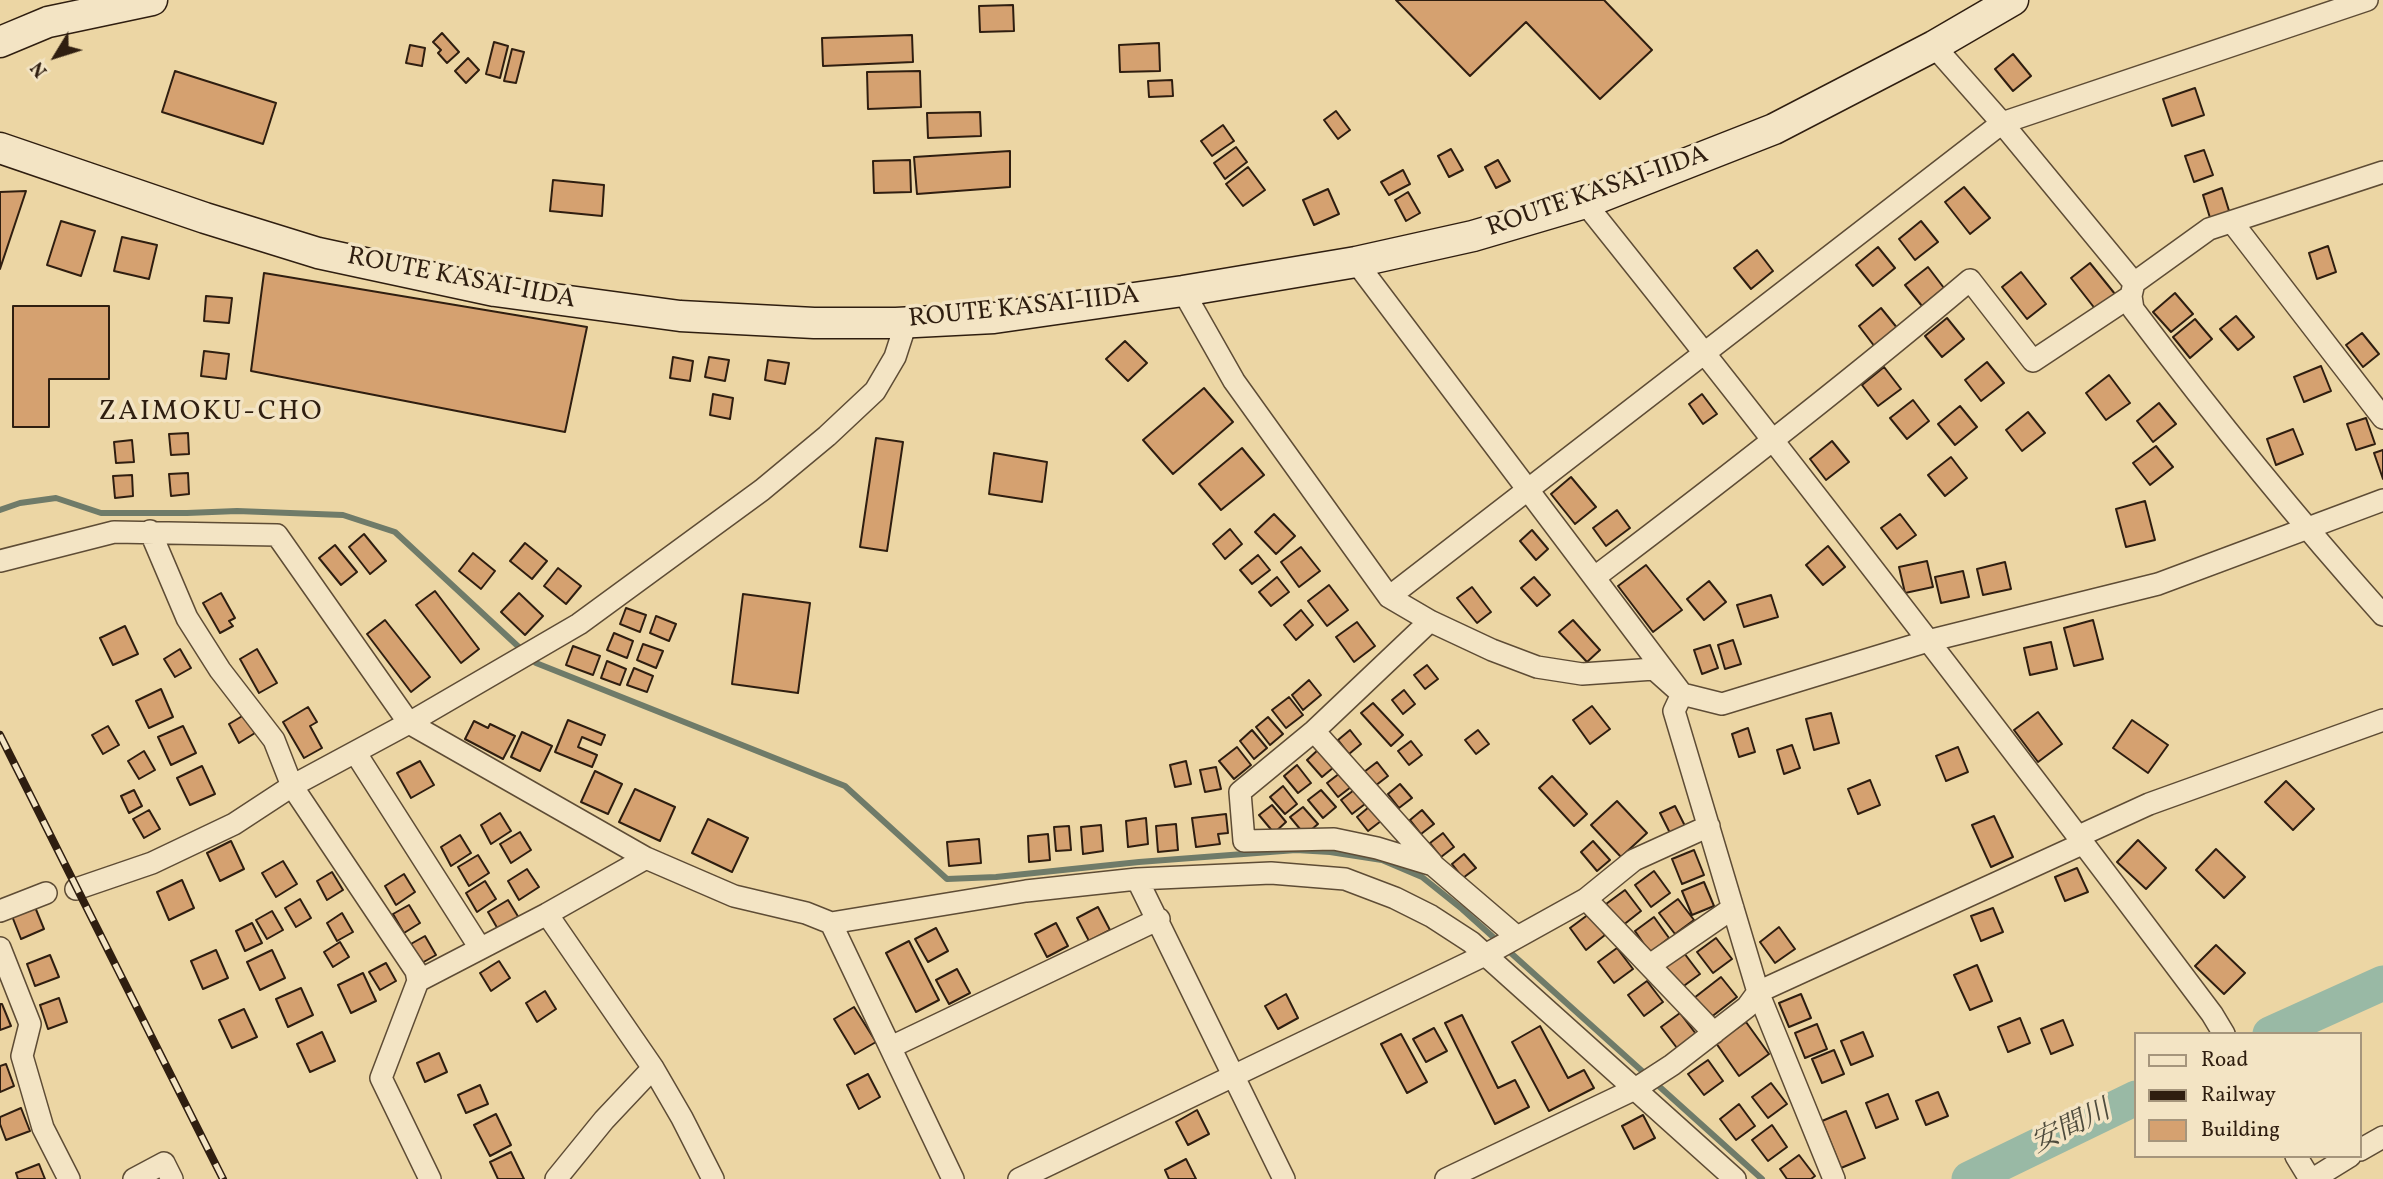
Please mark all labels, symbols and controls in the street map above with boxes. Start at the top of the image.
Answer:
north arrow [21,21,91,91]
text: N [25,55,54,82]
street label: ROUTE KASAI-IIDA [1483,140,1713,246]
street label: ROUTE KASAI-IIDA [344,243,578,317]
street label: ROUTE KASAI-IIDA [907,281,1141,337]
district label: ZAIMOKU-CHO [100,397,322,431]
legend [2134,1032,2362,1158]
text: Road [2201,1046,2248,1075]
text: Railway [2201,1081,2276,1110]
water label: 安間川 [2027,1095,2117,1163]
text: Building [2201,1116,2280,1145]

